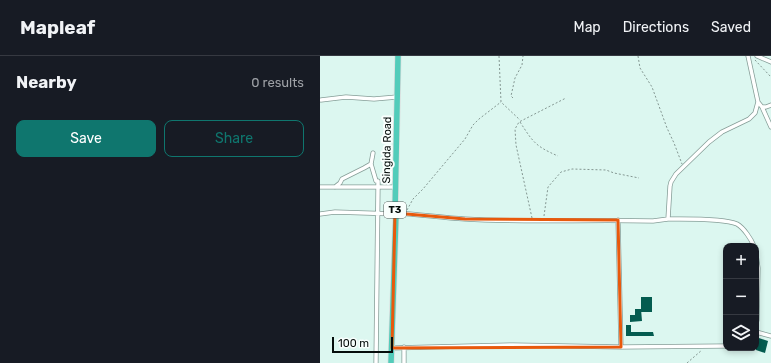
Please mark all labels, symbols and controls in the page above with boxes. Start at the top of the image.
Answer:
text: Mapleaf [20,16,95,39]
text: Map [574,19,601,36]
text: Directions [623,19,689,36]
text: Saved [711,19,751,36]
text: Nearby [16,72,77,92]
text: 0 results [251,75,304,90]
street label: Singida Road [380,117,394,183]
button: Save [16,120,156,157]
button: Share [164,120,304,157]
road number: T3 [384,202,406,218]
map controls [723,243,759,351]
button: + [723,243,759,279]
button: − [723,279,759,315]
button: layers [723,315,759,351]
scale bar [332,335,393,354]
text: 100 m [338,337,369,350]

